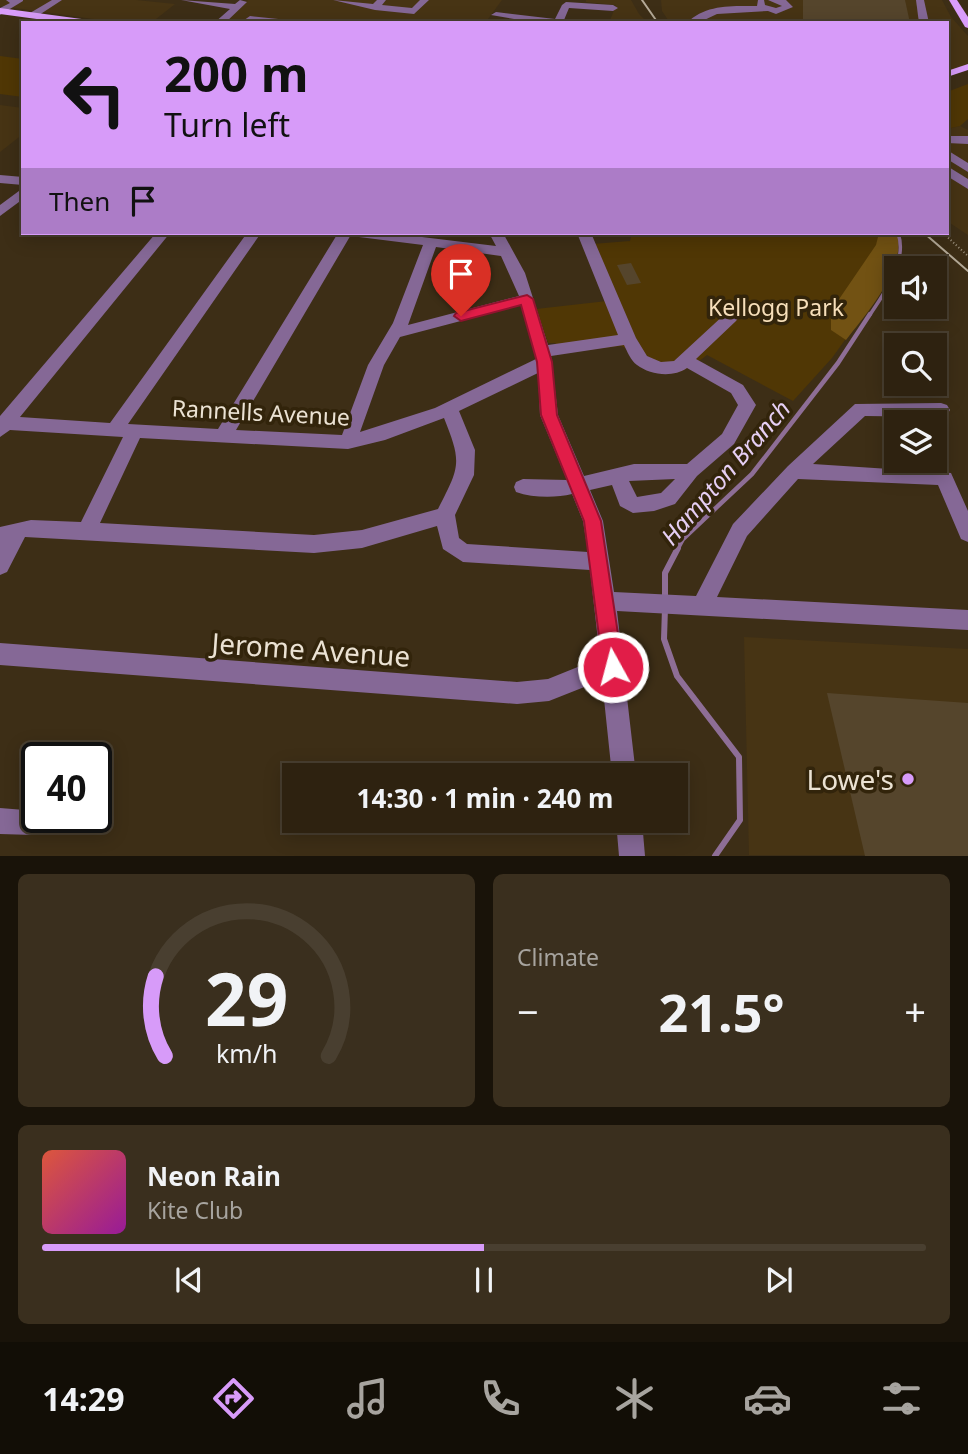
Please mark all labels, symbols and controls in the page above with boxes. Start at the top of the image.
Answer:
text: 200 m [164,40,309,106]
icon: left [49,49,140,140]
text: Turn left [164,103,290,146]
icon: arrive [124,182,162,220]
text: Then [49,183,110,219]
pin [431,244,491,316]
icon: arrive [442,255,480,293]
map controls [884,256,947,473]
button: sound [884,256,947,319]
park label: Kellogg Park [708,291,845,323]
button: search [884,333,947,396]
street label: Rannells Avenue [171,391,351,433]
water label: Hampton Branch [653,392,797,552]
button: layers [884,410,947,473]
street label: Jerome Avenue [207,623,412,675]
position arrow [576,630,650,704]
speed limit sign: 40 [21,742,112,833]
place label: Lowe's [807,760,894,798]
marker: Lowe's [900,771,916,787]
text: 14:30 · 1 min · 240 m [357,780,613,816]
text: Climate [517,941,599,973]
text: 29 [205,949,288,1048]
text: 21.5° [659,976,784,1047]
text: − [517,985,539,1037]
text: + [904,985,926,1037]
text: km/h [216,1036,277,1070]
text: Neon Rain [147,1158,281,1194]
text: Kite Club [147,1194,243,1226]
icon: previous [170,1261,208,1299]
icon: pause [465,1261,503,1299]
icon: next [760,1261,798,1299]
icon: directions [209,1374,258,1423]
icon: music [343,1374,392,1423]
icon: phone [476,1374,525,1423]
icon: climate [610,1374,659,1423]
icon: car [743,1374,792,1423]
icon: filters [877,1374,926,1423]
text: 14:29 [42,1377,124,1420]

